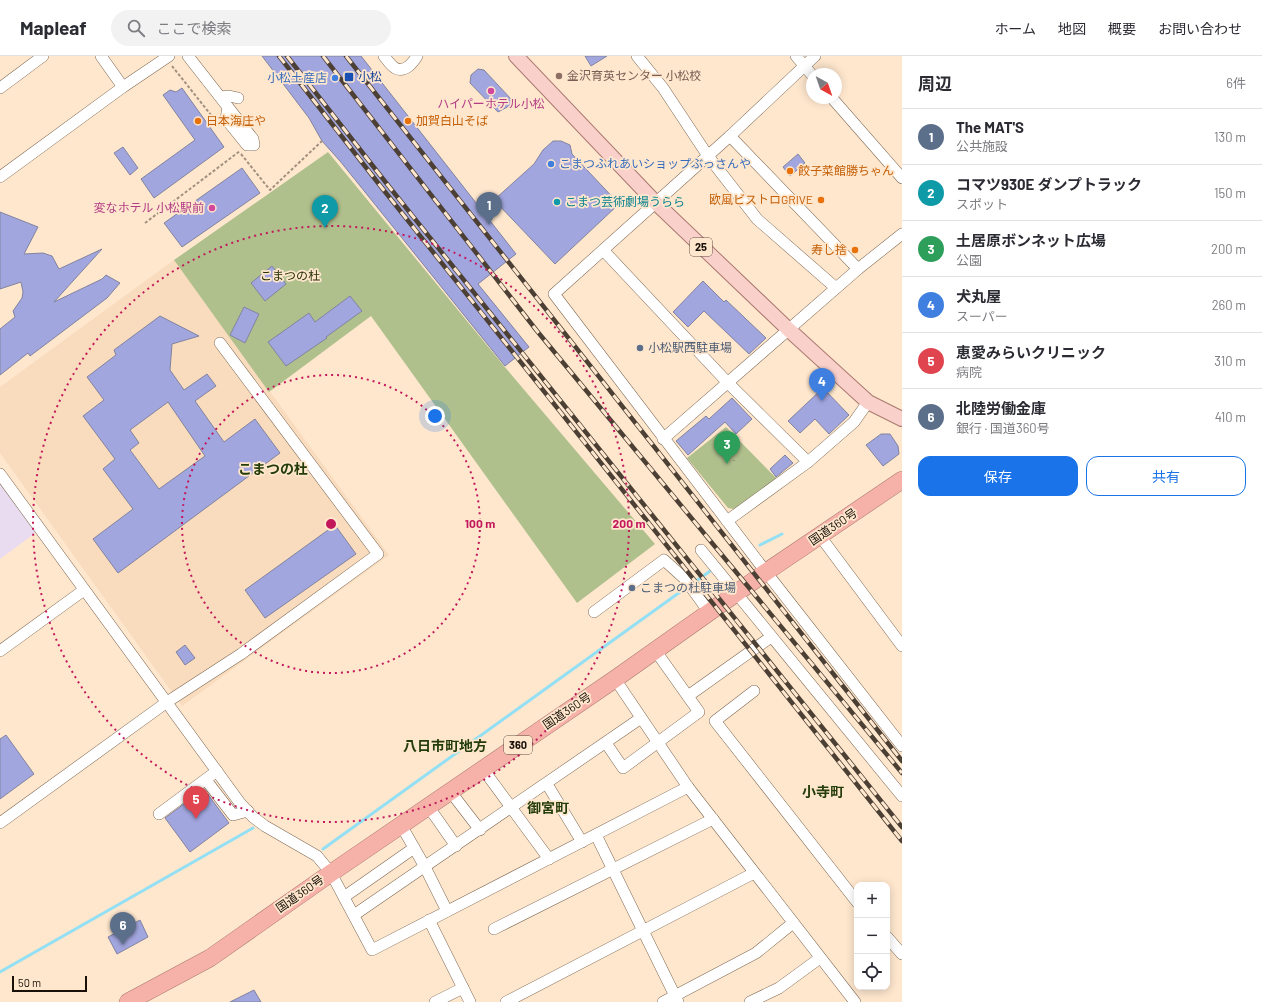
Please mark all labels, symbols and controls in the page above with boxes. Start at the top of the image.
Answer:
search box [111,10,391,46]
text: Mapleaf [20,16,87,39]
icon: search [125,17,147,39]
text: ここで検索 [157,19,232,37]
text: ホーム [994,20,1036,37]
text: 地図 [1058,20,1086,37]
text: 概要 [1108,20,1136,37]
text: お問い合わせ [1158,20,1242,37]
place label: 金沢育英センター 小松校 [567,68,701,82]
north arrow [806,68,842,104]
place label: 小松 [358,69,382,83]
place label: 小松土産店 [267,70,327,84]
marker: 小松 [343,71,355,83]
marker: 金沢育英センター 小松校 [554,71,564,81]
marker: 小松土産店 [330,73,340,83]
text: 周辺 [918,73,952,93]
text: 6件 [1226,75,1246,91]
marker: ハイパーホテル小松 [486,86,496,96]
place label: ハイパーホテル小松 [437,96,545,110]
place label: 日本海庄や [206,113,266,127]
place label: 加賀白山そば [416,113,488,127]
marker: 日本海庄や [193,116,203,126]
marker: 加賀白山そば [403,116,413,126]
text: The MAT'S [956,118,1024,136]
text: 1 [929,129,933,145]
text: 130 m [1214,129,1246,145]
text: 公共施設 [956,138,1008,154]
place label: こまつふれあいショップぶっさんや [559,156,751,170]
marker: こまつふれあいショップぶっさんや [546,159,556,169]
place label: 餃子菜館勝ちゃん [798,163,894,177]
marker: 餃子菜館勝ちゃん [785,166,795,176]
text: コマツ930E ダンプトラック [956,175,1142,193]
text: 2 [927,185,935,201]
text: 150 m [1214,185,1246,201]
pin: 1 [476,192,502,225]
place label: 欧風ビストロGRIVE [709,192,813,206]
place label: こまつ芸術劇場うらら [565,194,685,208]
pin: 2 [312,195,338,228]
marker: 欧風ビストロGRIVE [816,195,826,205]
text: スポット [956,196,1008,212]
marker: こまつ芸術劇場うらら [552,197,562,207]
place label: 変なホテル 小松駅前 [94,200,204,214]
marker: 変なホテル 小松駅前 [207,203,217,213]
text: 土居原ボンネット広場 [956,231,1106,249]
road number: 25 [690,238,712,256]
text: 3 [927,241,935,257]
text: 200 m [1211,241,1246,257]
place label: 寿し捨 [811,242,847,256]
marker: 寿し捨 [850,245,860,255]
text: 公園 [956,252,982,268]
park label: こまつの杜 [260,268,320,282]
text: 犬丸屋 [956,287,1001,305]
text: 4 [927,297,935,313]
text: 260 m [1212,297,1246,313]
text: スーパー [956,308,1008,324]
place label: 小松駅西駐車場 [648,340,732,354]
marker: 小松駅西駐車場 [635,343,645,353]
text: 恵愛みらいクリニック [956,343,1106,361]
text: 5 [927,353,935,369]
text: 310 m [1214,353,1246,369]
text: 病院 [956,364,982,380]
pin: 4 [809,368,835,401]
text: 北陸労働金庫 [956,399,1046,417]
your location [425,406,445,426]
text: 6 [928,409,934,425]
text: 410 m [1215,409,1246,425]
text: 銀行 · 国道360号 [956,420,1050,436]
pin: 3 [714,431,740,464]
button: 保存 [918,456,1078,496]
button: 共有 [1086,456,1246,496]
district label: こまつの杜 [238,460,308,477]
street label: 国道360号 [806,505,859,547]
text: 100 m [465,516,495,530]
text: 200 m [613,516,645,530]
centre of rings [324,517,338,531]
place label: こまつの杜駐車場 [640,580,736,594]
marker: こまつの杜駐車場 [627,583,637,593]
street label: 国道360号 [540,689,593,731]
road number: 360 [504,736,532,754]
district label: 八日市町地方 [403,737,487,754]
district label: 小寺町 [802,783,844,800]
pin: 5 [183,786,209,819]
district label: 御宮町 [527,799,569,816]
street label: 国道360号 [273,872,326,915]
map controls [854,882,890,990]
button: + [854,882,890,918]
pin: 6 [110,912,136,945]
button: − [854,918,890,954]
button: locate [854,954,890,990]
scale bar [12,974,87,993]
text: 50 m [18,976,41,989]

